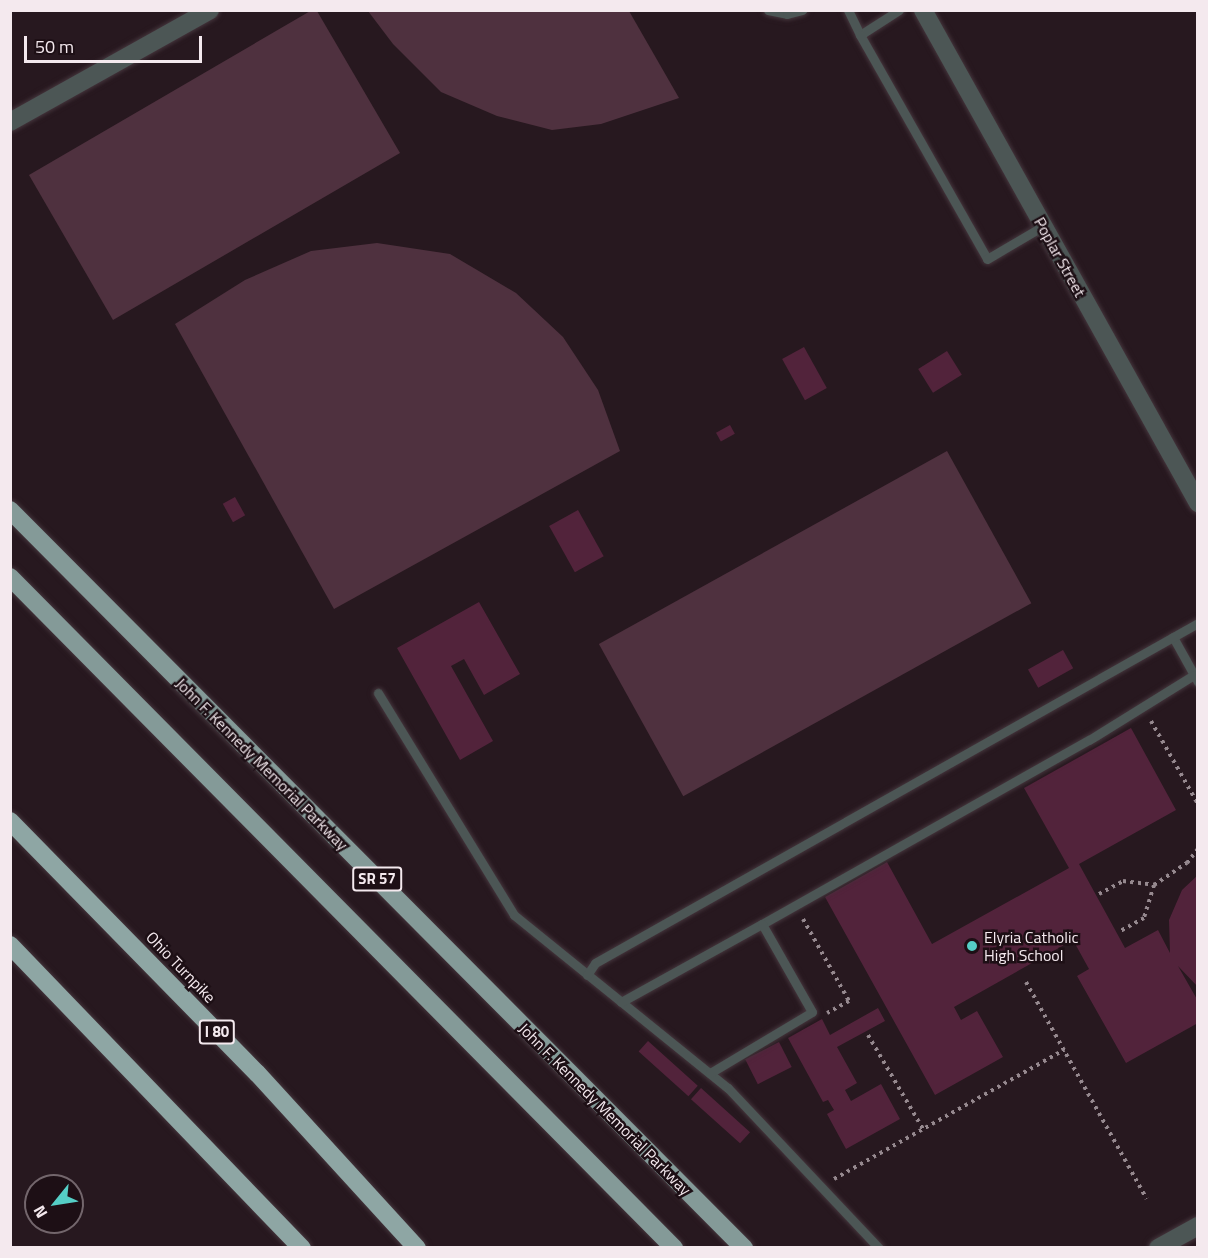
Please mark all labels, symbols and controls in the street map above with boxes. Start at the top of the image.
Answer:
scale bar [27,24,206,62]
text: 50 m [35,33,74,60]
street label: Poplar Street [1030,214,1090,300]
street label: John F. Kennedy Memorial Parkway [172,674,352,854]
road number: SR 57 [352,867,403,891]
street label: Ohio Turnpike [142,927,220,1007]
place label: Elyria Catholic High School [984,927,1078,965]
marker: Elyria Catholic High School [965,939,979,953]
street label: John F. Kennedy Memorial Parkway [515,1019,695,1199]
road number: I 80 [198,1020,236,1044]
north arrow [24,1174,84,1234]
text: N [27,1201,53,1223]

